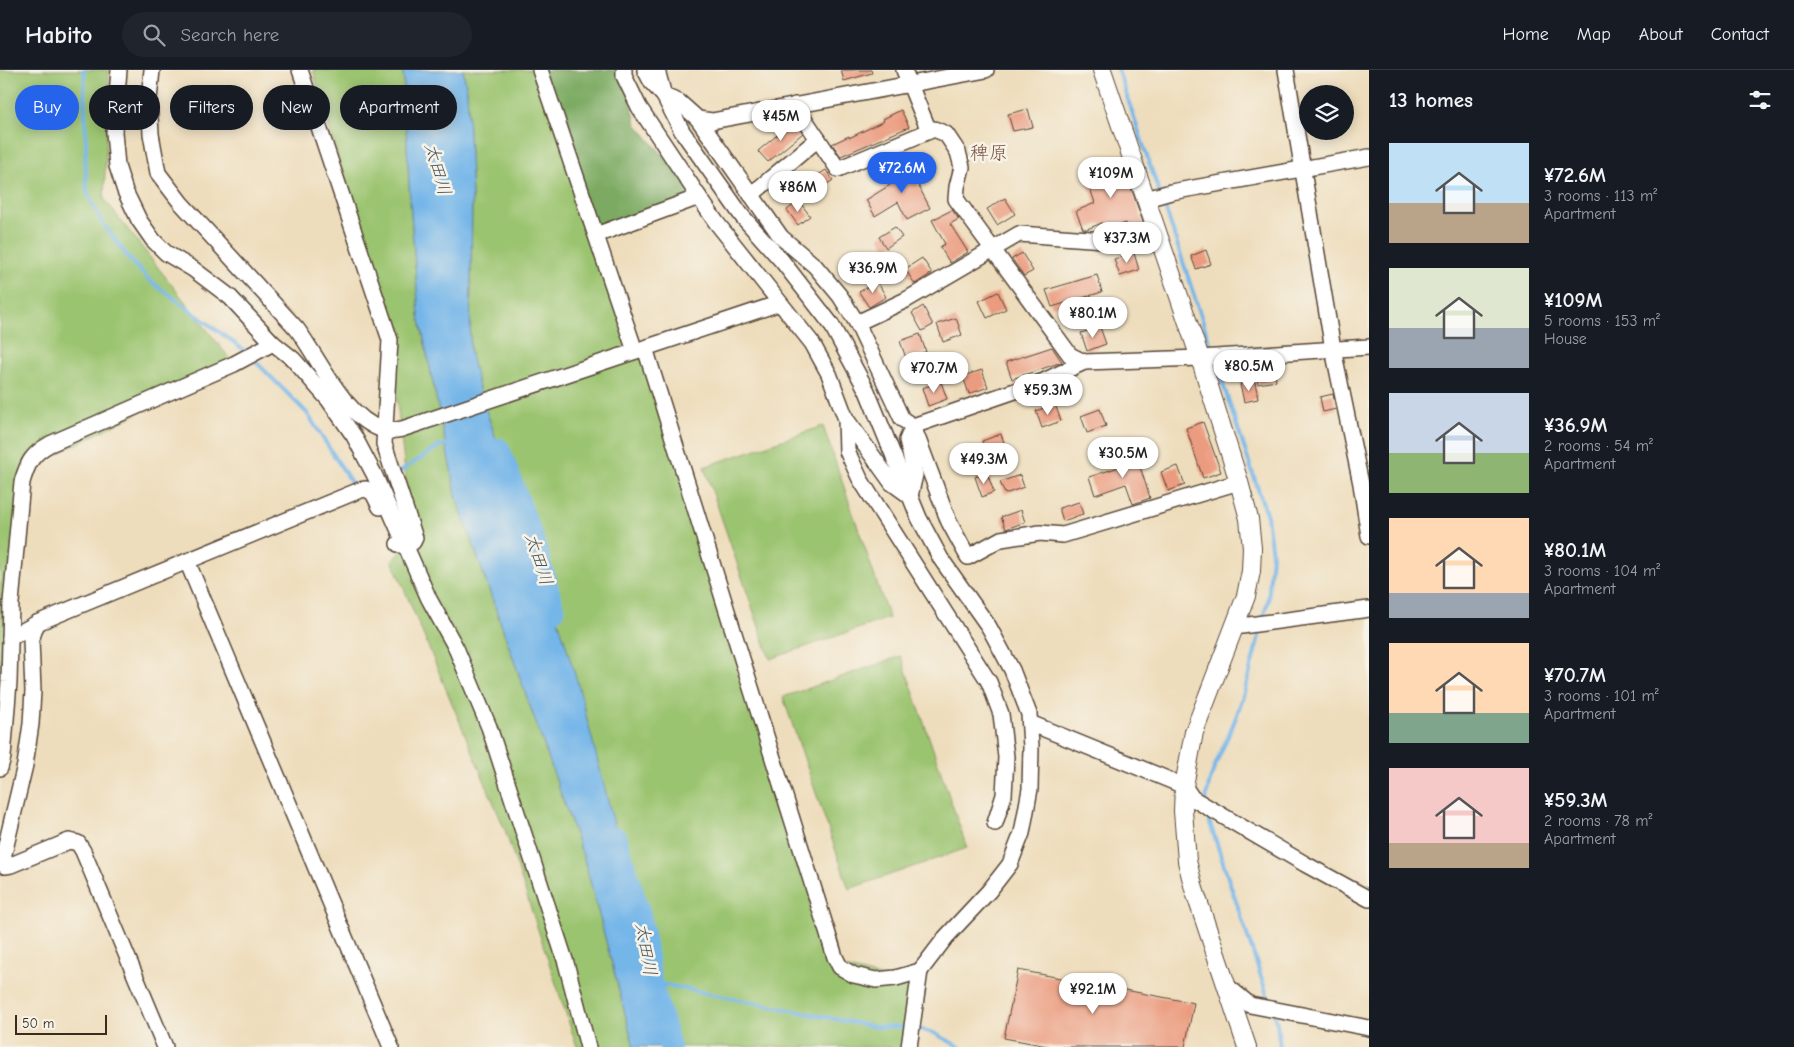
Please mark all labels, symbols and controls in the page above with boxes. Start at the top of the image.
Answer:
search box [122,12,472,57]
text: Habito [25,21,92,49]
icon: search [140,21,168,49]
text: Search here [180,24,279,46]
text: Home [1502,24,1549,45]
text: Map [1577,24,1611,45]
text: About [1639,24,1683,45]
text: Contact [1711,24,1769,45]
chip: Buy [15,85,79,130]
chip: Rent [89,85,160,130]
chip: Filters [170,85,253,130]
chip: New [263,85,330,130]
chip: Apartment [340,85,457,130]
map controls [1299,85,1354,140]
button: layers [1299,85,1354,140]
icon: filters [1746,86,1774,114]
text: 13 homes [1389,88,1473,112]
pin: ¥45M [751,100,811,142]
text: ¥45M [763,107,799,125]
water label: 太田川 [420,140,455,198]
district label: 稗原 [970,142,1008,164]
pin: ¥72.6M [861,152,943,194]
pin: ¥109M [1076,156,1146,199]
text: ¥72.6M [878,159,926,177]
icon: home [1429,163,1489,223]
text: ¥72.6M [1544,163,1606,187]
text: ¥109M [1089,164,1133,182]
pin: ¥86M [768,170,828,213]
text: ¥86M [779,178,817,196]
text: 3 rooms · 113 m² [1544,187,1657,205]
text: Apartment [1544,205,1616,223]
pin: ¥37.3M [1086,222,1168,264]
text: ¥37.3M [1104,229,1150,247]
pin: ¥36.9M [832,252,914,294]
text: ¥36.9M [849,259,897,277]
icon: home [1429,288,1489,348]
text: ¥109M [1544,288,1603,312]
pin: ¥80.1M [1052,296,1134,339]
text: ¥80.1M [1069,304,1117,322]
text: 5 rooms · 153 m² [1544,312,1660,330]
text: House [1544,330,1587,348]
pin: ¥80.5M [1208,350,1290,392]
pin: ¥70.7M [893,352,975,394]
text: ¥80.5M [1224,357,1274,375]
text: ¥70.7M [910,359,958,377]
pin: ¥59.3M [1007,374,1089,416]
text: ¥59.3M [1024,381,1072,399]
icon: home [1429,413,1489,473]
text: ¥36.9M [1544,413,1607,437]
pin: ¥30.5M [1082,436,1164,479]
text: 2 rooms · 54 m² [1544,437,1653,455]
pin: ¥49.3M [943,442,1025,485]
text: ¥30.5M [1098,444,1148,462]
text: ¥49.3M [960,450,1008,468]
text: Apartment [1544,455,1616,473]
water label: 太田川 [520,530,557,588]
icon: home [1429,538,1489,598]
text: ¥80.1M [1544,538,1606,562]
text: 3 rooms · 104 m² [1544,562,1660,580]
text: Apartment [1544,580,1616,598]
icon: home [1429,663,1489,723]
text: ¥70.7M [1544,663,1606,687]
text: 3 rooms · 101 m² [1544,687,1659,705]
text: Apartment [1544,705,1616,723]
icon: home [1429,788,1489,848]
text: ¥59.3M [1544,788,1608,812]
text: 2 rooms · 78 m² [1544,812,1652,830]
text: Apartment [1544,830,1616,848]
water label: 太田川 [630,921,661,977]
pin: ¥92.1M [1052,972,1134,1015]
text: ¥92.1M [1070,980,1116,998]
scale bar [15,1012,108,1035]
text: 50 m [22,1015,54,1032]

